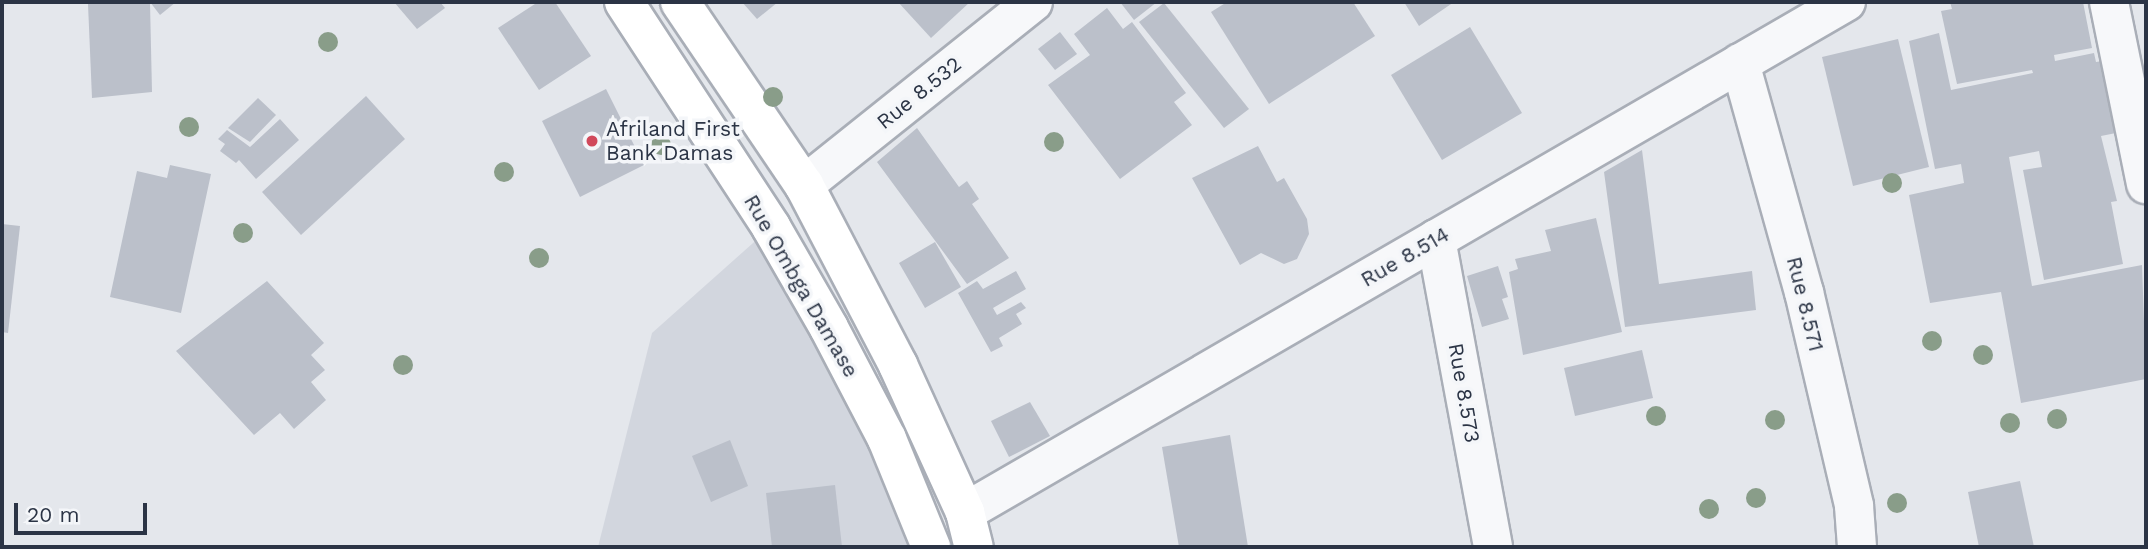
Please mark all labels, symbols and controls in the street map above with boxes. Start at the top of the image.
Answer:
street label: Rue 8.532 [872,51,966,135]
place label: Afriland First Bank Damas [606,116,740,166]
marker: Afriland First Bank Damas [584,133,600,149]
street label: Rue Ombga Damase [738,190,864,382]
street label: Rue 8.514 [1356,222,1454,292]
street label: Rue 8.571 [1781,254,1829,354]
street label: Rue 8.573 [1443,341,1485,445]
scale bar [18,490,150,534]
text: 20 m [27,502,79,527]

